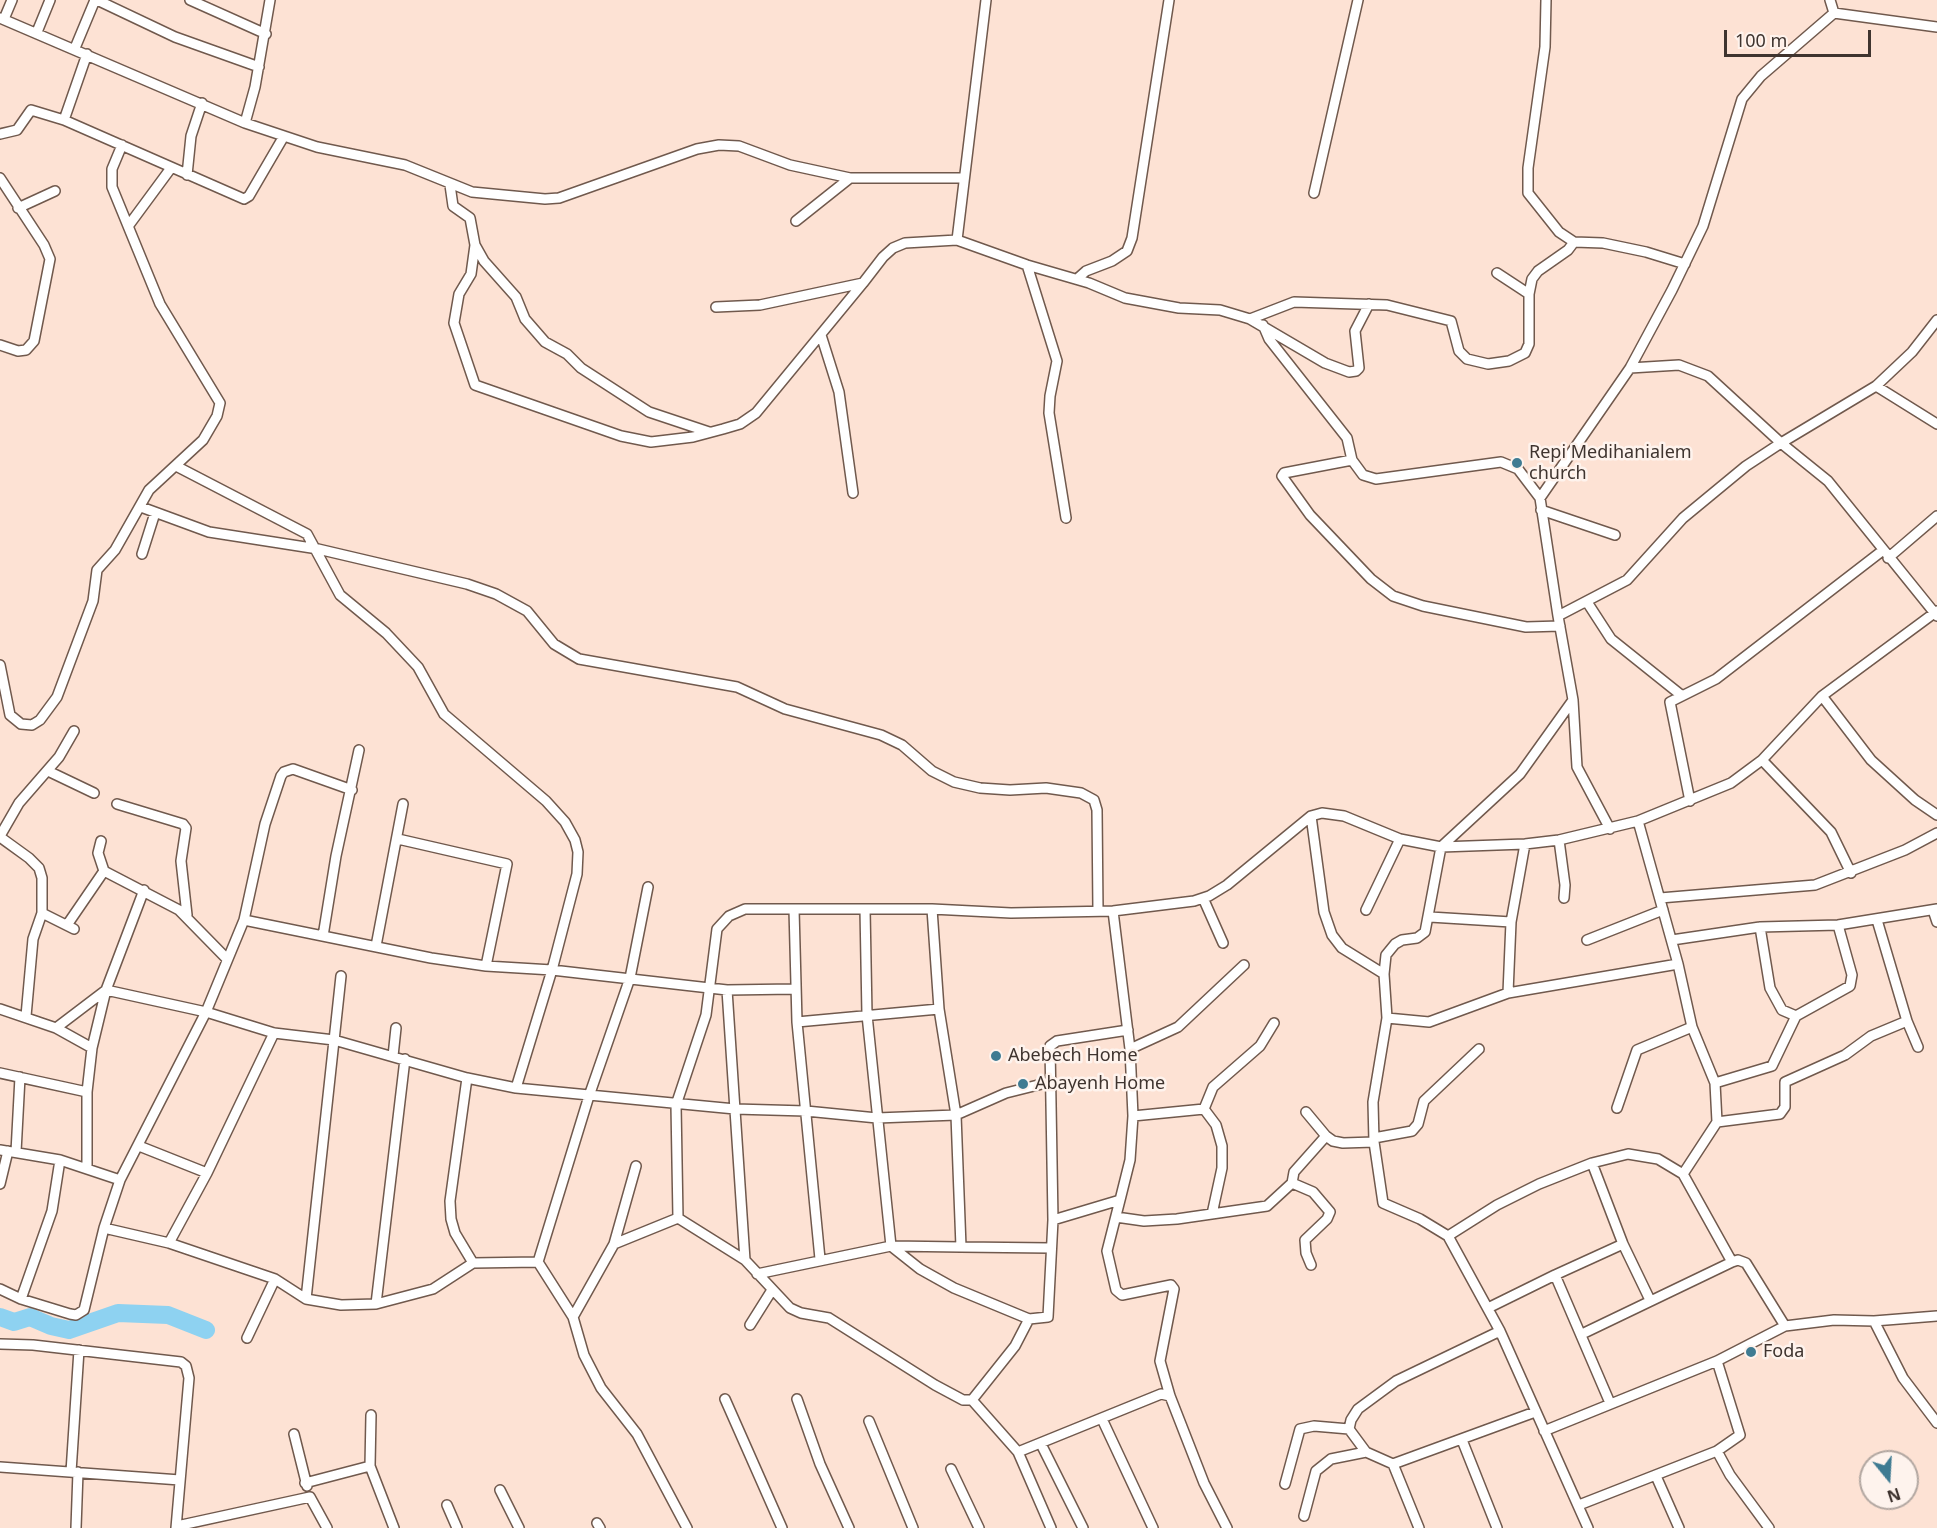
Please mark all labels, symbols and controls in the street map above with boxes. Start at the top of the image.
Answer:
scale bar [1727,18,1874,56]
text: 100 m [1735,28,1787,52]
place label: Repi Medihanialem church [1529,442,1692,484]
marker: Repi Medihanialem church [1510,456,1524,470]
place label: Abebech Home [1008,1045,1138,1067]
marker: Abebech Home [989,1049,1003,1063]
place label: Abayenh Home [1035,1073,1165,1095]
marker: Abayenh Home [1016,1077,1030,1091]
place label: Foda [1763,1341,1804,1363]
marker: Foda [1744,1345,1758,1359]
north arrow [1859,1450,1919,1510]
text: N [1884,1483,1904,1508]

